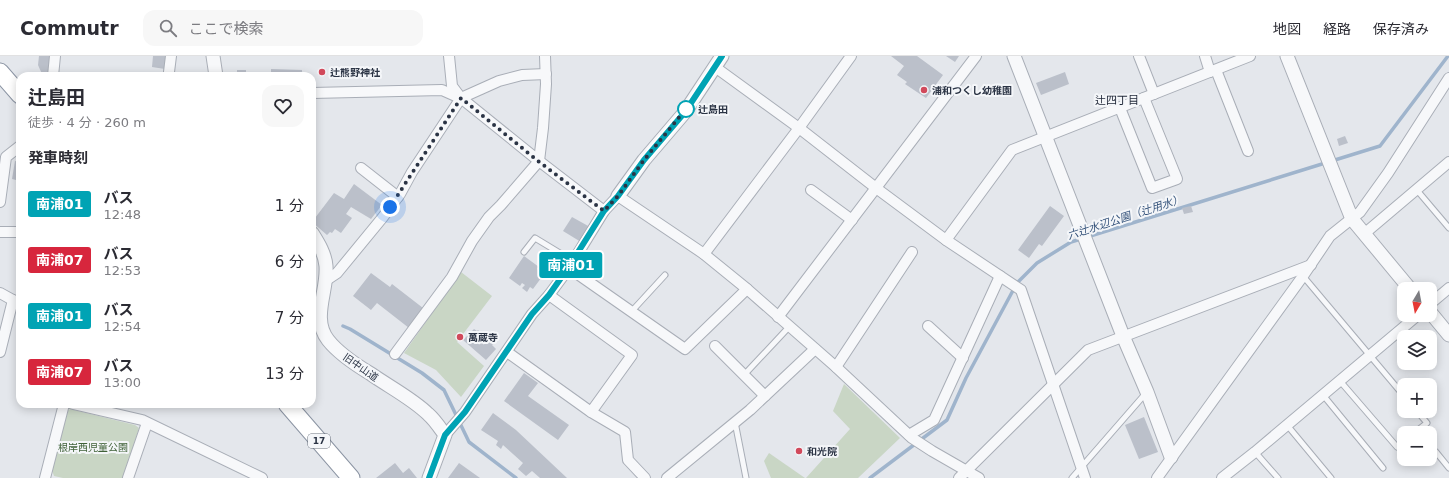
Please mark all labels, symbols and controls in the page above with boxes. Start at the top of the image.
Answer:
search box [143,10,423,46]
text: Commutr [20,17,119,39]
icon: search [157,17,179,39]
text: ここで検索 [189,20,264,38]
text: 地図 [1273,21,1301,37]
text: 経路 [1323,21,1351,37]
text: 保存済み [1373,21,1429,37]
marker: 辻熊野神社 [317,67,327,77]
place label: 辻熊野神社 [330,67,381,78]
button: heart [262,85,304,127]
marker: 浦和つくし幼稚園 [919,85,929,95]
place label: 浦和つくし幼稚園 [932,85,1012,96]
text: 辻島田 [28,86,85,108]
district label: 辻四丁目 [1095,94,1139,107]
marker: 辻島田 [677,100,695,118]
place label: 辻島田 [698,104,728,115]
text: 徒歩 · 4 分 · 260 m [28,115,146,130]
text: 発車時刻 [28,149,88,167]
text: バス [103,189,134,207]
water label: 六辻水辺公園（辻用水） [1066,193,1185,242]
text: 南浦01 [36,196,83,212]
text: 1 分 [275,197,304,215]
your location [380,197,400,217]
text: 12:48 [103,207,141,222]
text: バス [103,245,134,263]
text: 南浦07 [36,252,83,268]
line badge: 南浦01 [543,252,599,278]
text: 6 分 [275,253,304,271]
text: 南浦01 [547,257,595,273]
text: 12:53 [103,263,141,278]
north arrow [1397,282,1437,322]
map controls [1397,282,1437,466]
text: バス [103,301,134,319]
text: 南浦01 [36,308,83,324]
text: 7 分 [275,309,304,327]
text: 12:54 [103,319,141,334]
button: layers [1397,330,1437,370]
marker: 萬蔵寺 [455,332,465,342]
place label: 萬蔵寺 [468,332,498,343]
street label: 旧中山道 [341,351,380,383]
text: バス [103,357,134,375]
text: 南浦07 [36,364,83,380]
text: 13 分 [265,365,304,383]
text: 13:00 [103,375,141,390]
button: + [1397,378,1437,418]
button: − [1397,426,1437,466]
road number: 17 [308,434,330,448]
park label: 根岸西児童公園 [58,442,128,453]
marker: 和光院 [794,446,804,456]
place label: 和光院 [807,446,837,457]

